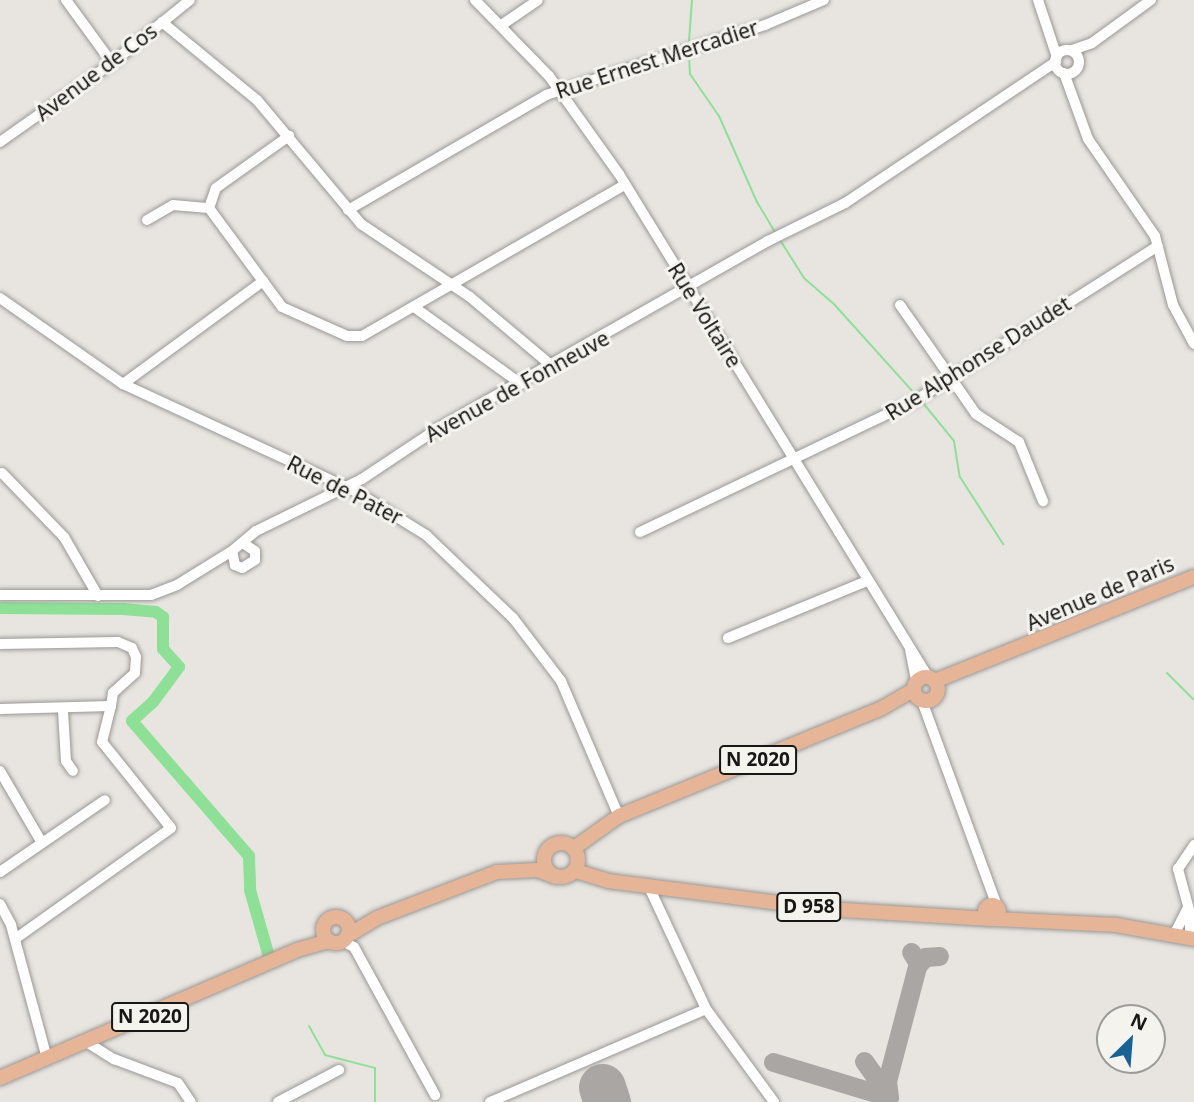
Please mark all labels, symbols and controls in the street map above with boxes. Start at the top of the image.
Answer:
street label: Rue Ernest Mercadier [553,14,761,104]
street label: Avenue de Cos [30,18,162,126]
street label: Rue Voltaire [663,258,747,372]
street label: Rue Alphonse Daudet [881,291,1075,425]
street label: Avenue de Fonneuve [421,325,613,447]
street label: Rue de Pater [283,450,407,530]
street label: Avenue de Paris [1022,551,1178,635]
road number: N 2020 [718,744,798,776]
road number: D 958 [776,892,842,923]
road number: N 2020 [110,1001,190,1032]
north arrow [1096,1004,1166,1074]
text: N [1127,1007,1152,1037]

